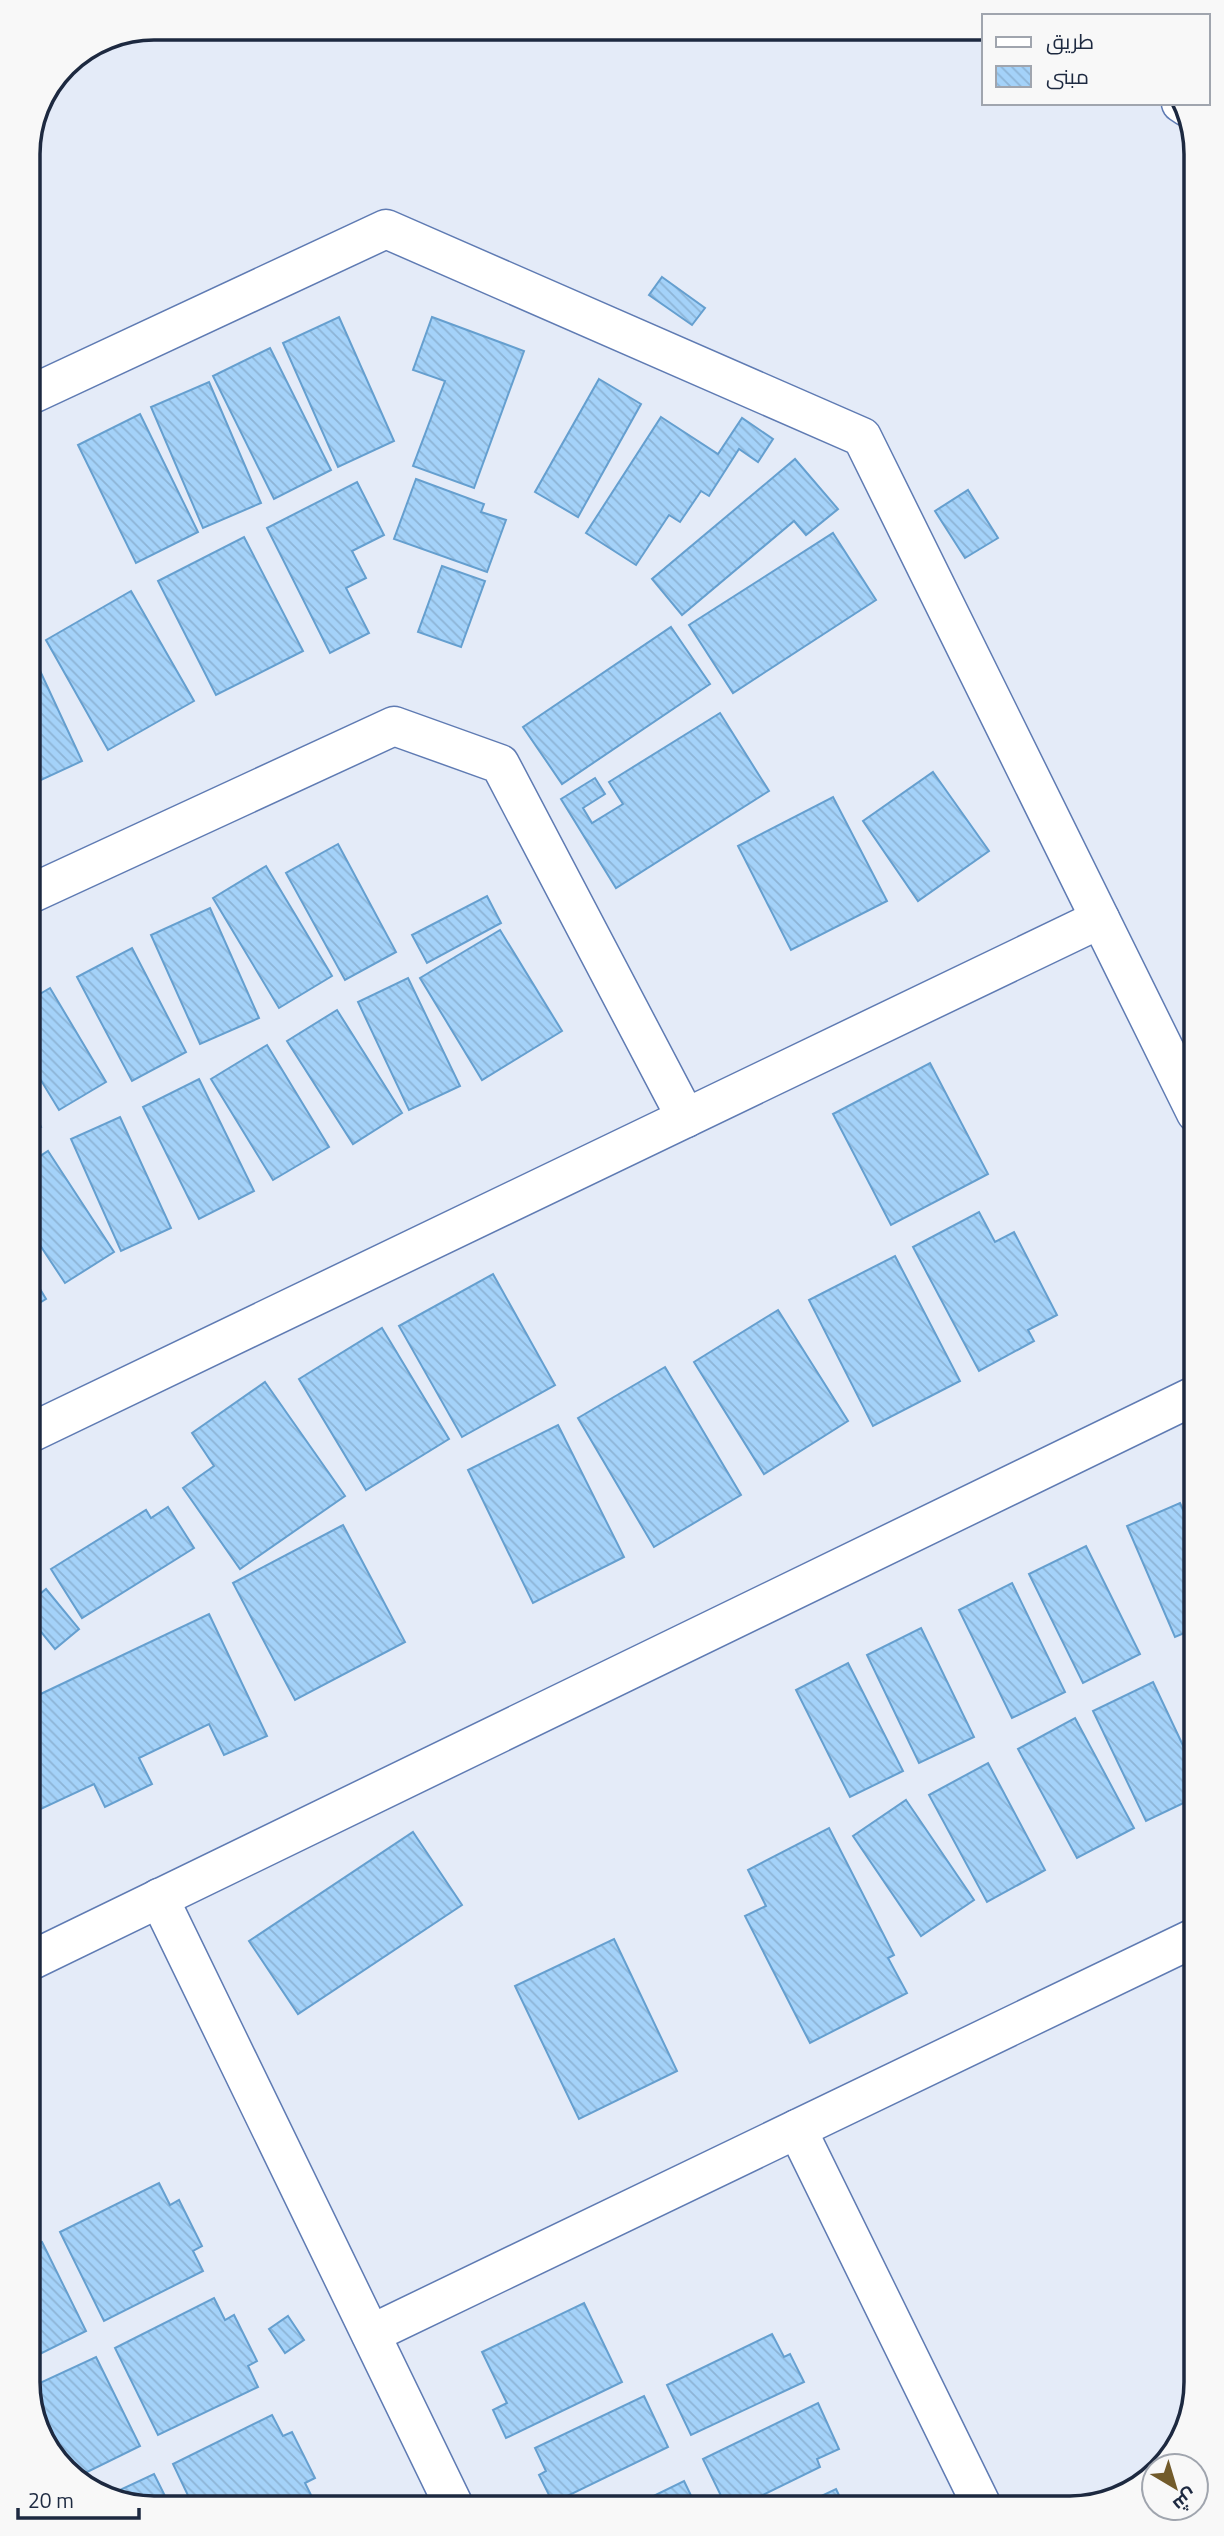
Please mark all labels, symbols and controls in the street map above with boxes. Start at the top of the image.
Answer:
legend [982,14,1210,105]
text: طريق [1046,25,1094,57]
text: مبنى [1046,60,1089,92]
north arrow [1140,2452,1210,2522]
scale bar [18,2476,138,2520]
text: ش [1167,2482,1204,2520]
text: 20 m [28,2484,74,2516]

